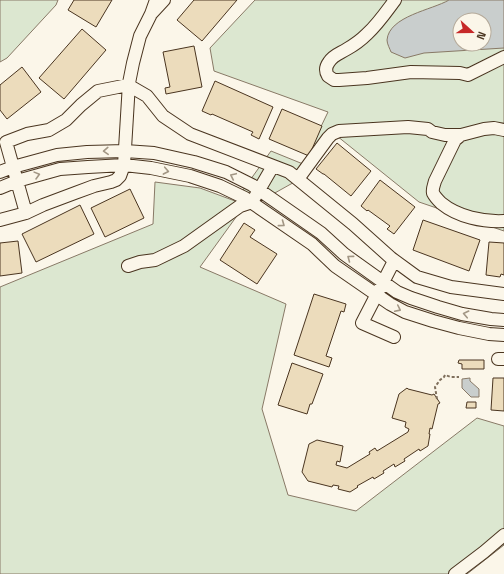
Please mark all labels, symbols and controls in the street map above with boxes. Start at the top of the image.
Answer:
north arrow [452,12,492,52]
text: N [473,30,489,42]
one-way arrow [103,147,109,156]
one-way arrow [162,166,169,174]
one-way arrow [34,172,40,180]
one-way arrow [230,173,237,181]
one-way arrow [278,219,285,226]
one-way arrow [347,256,354,263]
one-way arrow [394,304,402,311]
one-way arrow [462,311,469,319]

